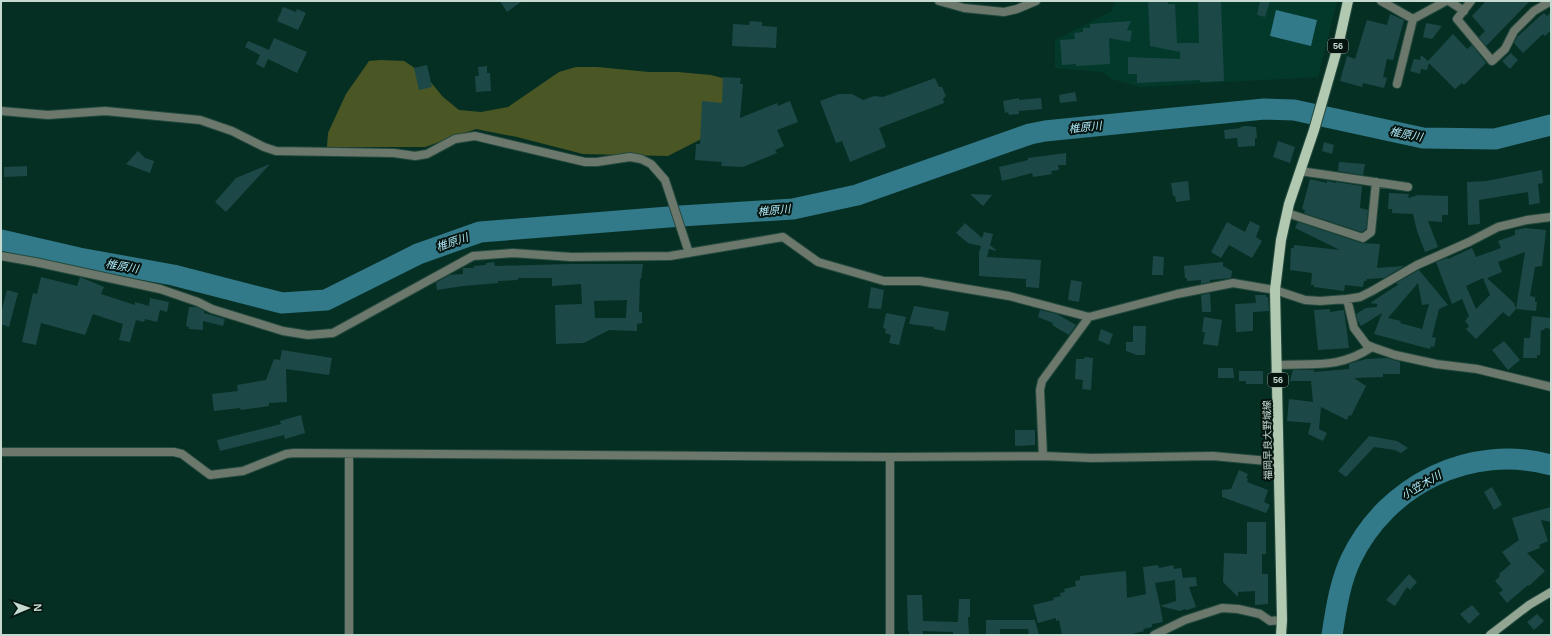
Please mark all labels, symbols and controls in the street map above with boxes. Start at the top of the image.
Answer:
road number: 56 [1328,39,1348,53]
water label: 椎原川 [1068,119,1103,135]
water label: 椎原川 [1389,125,1424,143]
water label: 椎原川 [757,202,792,217]
water label: 椎原川 [434,231,470,253]
water label: 椎原川 [105,257,140,275]
road number: 56 [1268,373,1288,387]
street label: 福岡早良大野城線 [1261,400,1274,480]
water label: 小笠木川 [1399,468,1444,501]
north arrow [8,588,48,628]
text: N [32,603,44,612]

